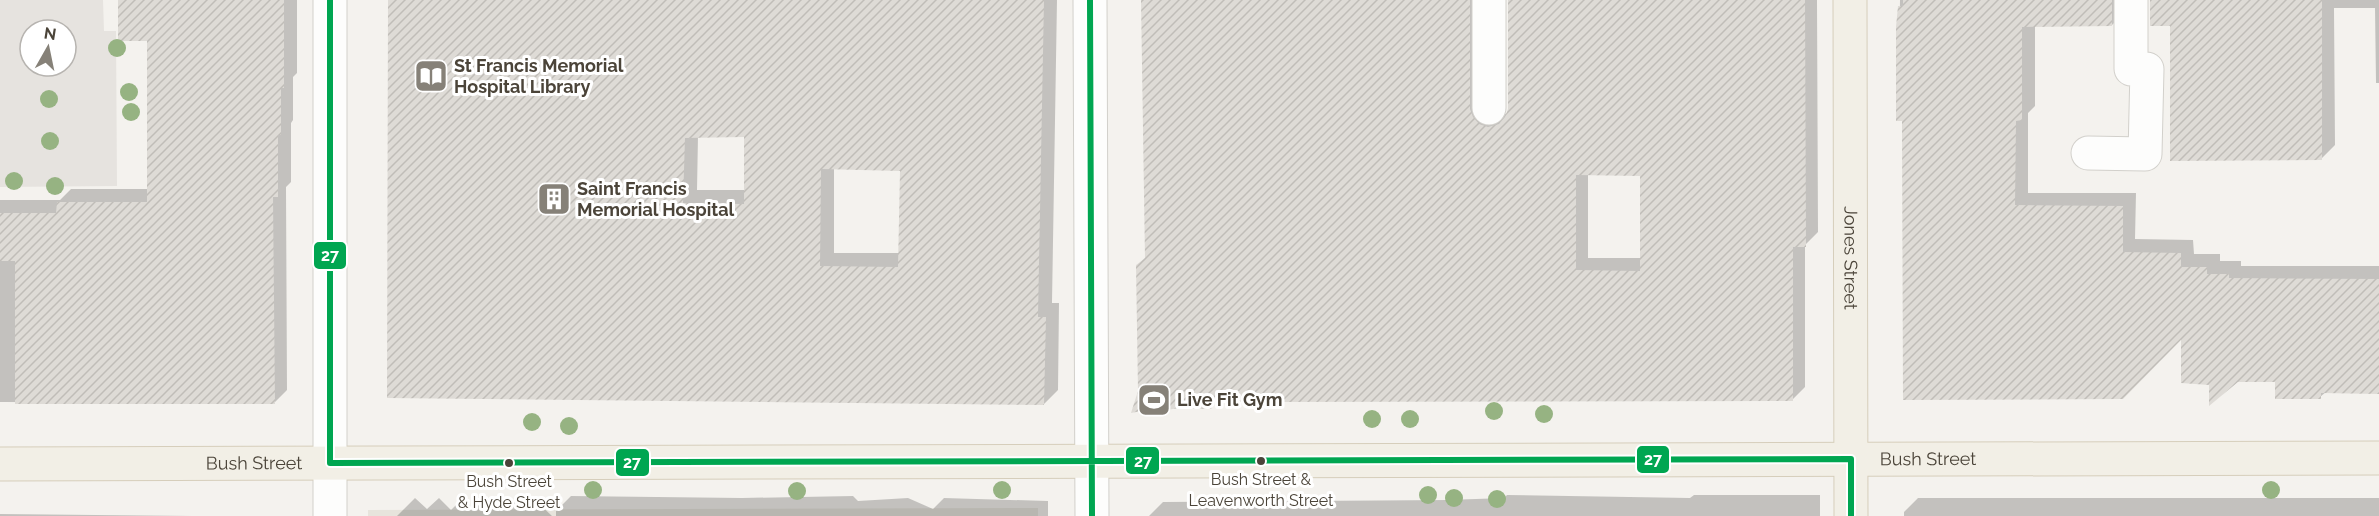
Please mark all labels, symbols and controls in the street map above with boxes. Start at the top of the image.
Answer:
north arrow [18,18,78,78]
text: N [43,23,58,44]
place label: St Francis Memorial Hospital Library [454,55,624,97]
library icon: St Francis Memorial Hospital Library [413,58,449,94]
place label: Saint Francis Memorial Hospital [577,178,735,220]
building icon: Saint Francis Memorial Hospital [536,181,572,217]
street label: Jones Street [1840,206,1862,310]
line badge: 27 [313,241,347,270]
text: 27 [321,246,339,265]
sports icon: Live Fit Gym [1136,382,1172,418]
place label: Live Fit Gym [1177,389,1282,410]
line badge: 27 [1636,445,1670,474]
line badge: 27 [1125,446,1160,475]
line badge: 27 [615,448,650,477]
street label: Bush Street [1880,448,1976,469]
text: 27 [1644,450,1662,469]
street label: Bush Street [206,452,302,473]
text: 27 [1134,452,1152,471]
text: 27 [623,453,641,472]
marker: Bush Street & Leavenworth Street [1255,455,1267,467]
marker: Bush Street & Hyde Street [503,457,515,469]
place label: Bush Street & Leavenworth Street [1189,470,1334,510]
place label: Bush Street & Hyde Street [458,472,561,512]

